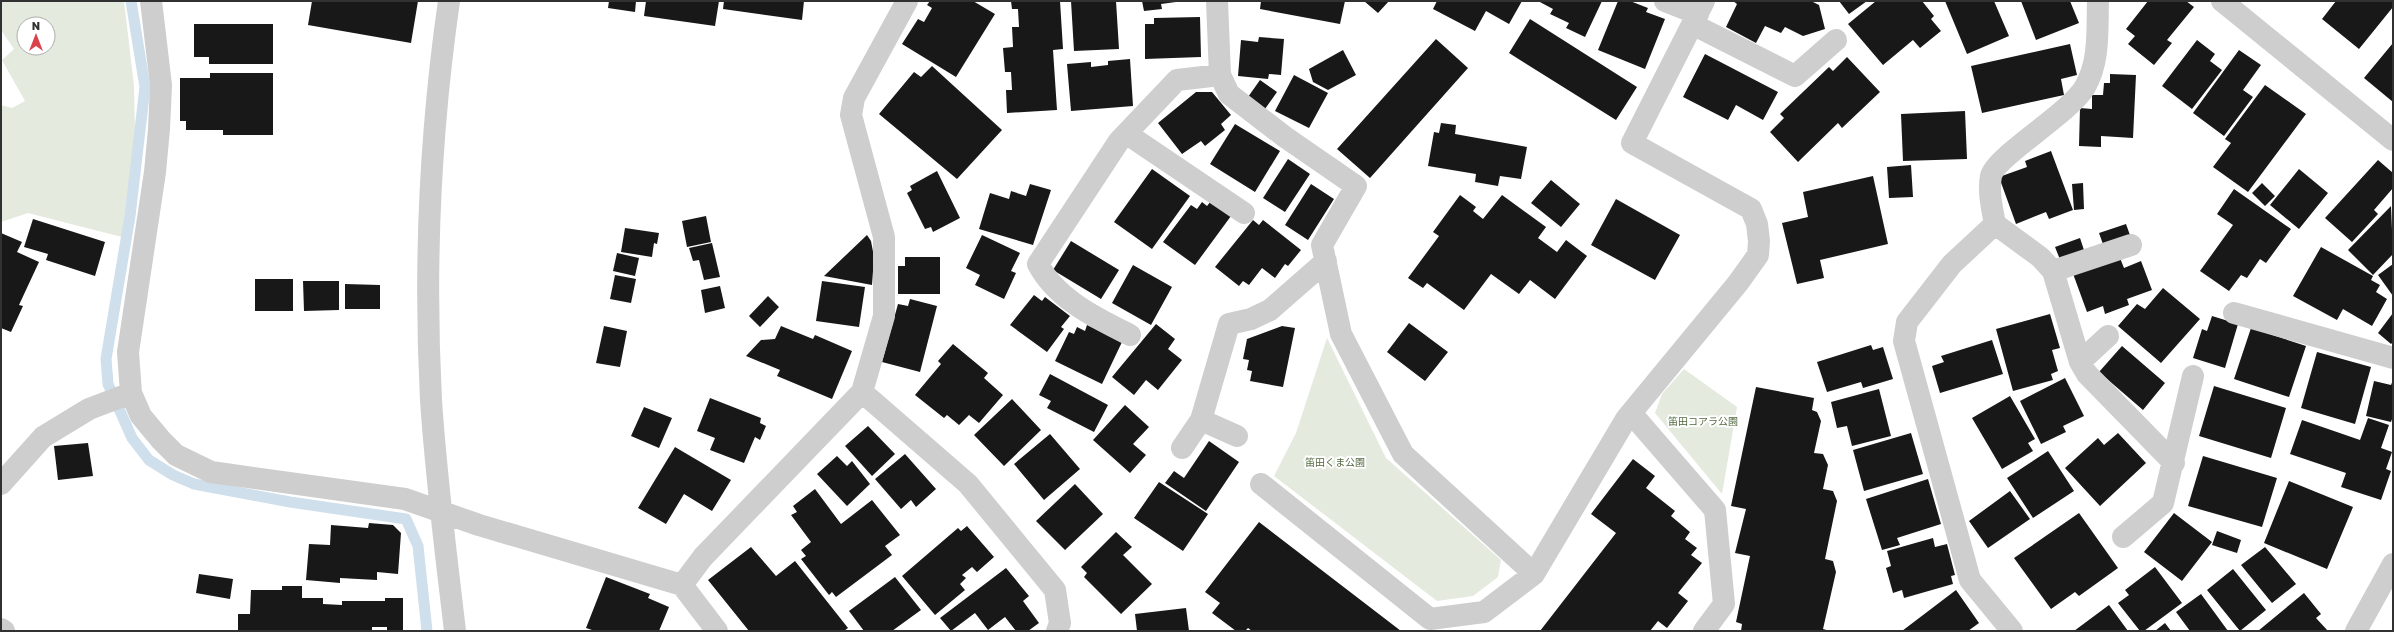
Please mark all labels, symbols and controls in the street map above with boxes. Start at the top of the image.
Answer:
north arrow [16,16,56,56]
text: N [32,19,40,32]
park label: 笛田コアラ公園 [1668,415,1738,427]
park label: 笛田くま公園 [1305,456,1365,468]

